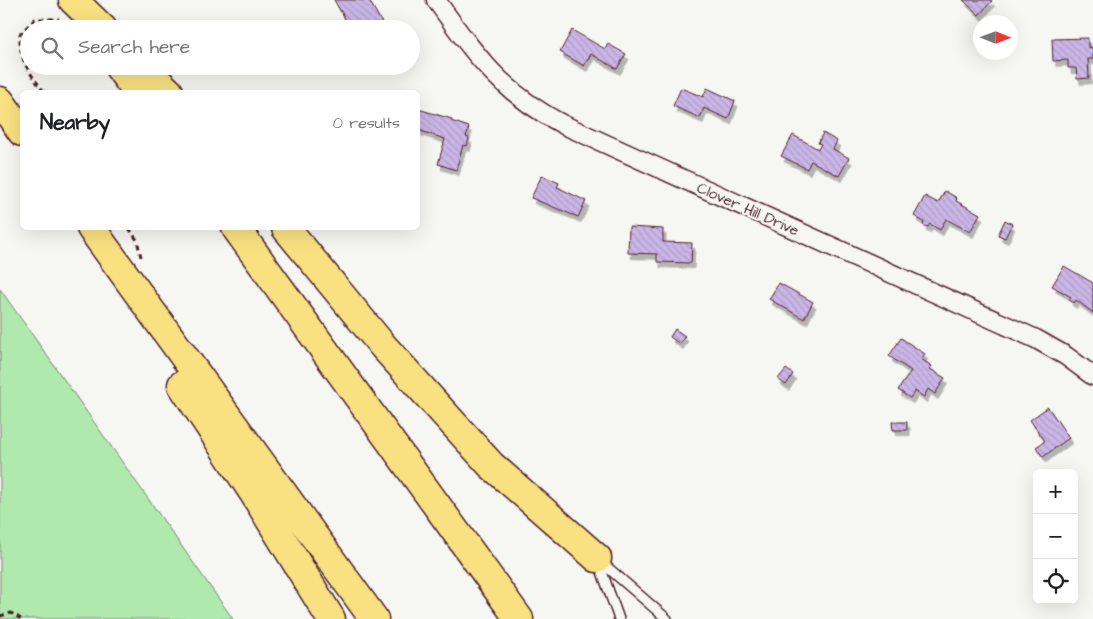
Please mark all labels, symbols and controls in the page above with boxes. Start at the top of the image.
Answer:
north arrow [973,15,1018,60]
search box [20,20,420,75]
icon: search [38,34,66,62]
text: Search here [78,34,190,61]
text: Nearby [40,108,110,137]
text: 0 results [333,112,400,134]
street label: Clover Hill Drive [693,178,802,241]
map controls [1033,469,1078,604]
button: + [1033,469,1078,514]
button: − [1033,514,1078,559]
button: locate [1033,559,1078,604]

